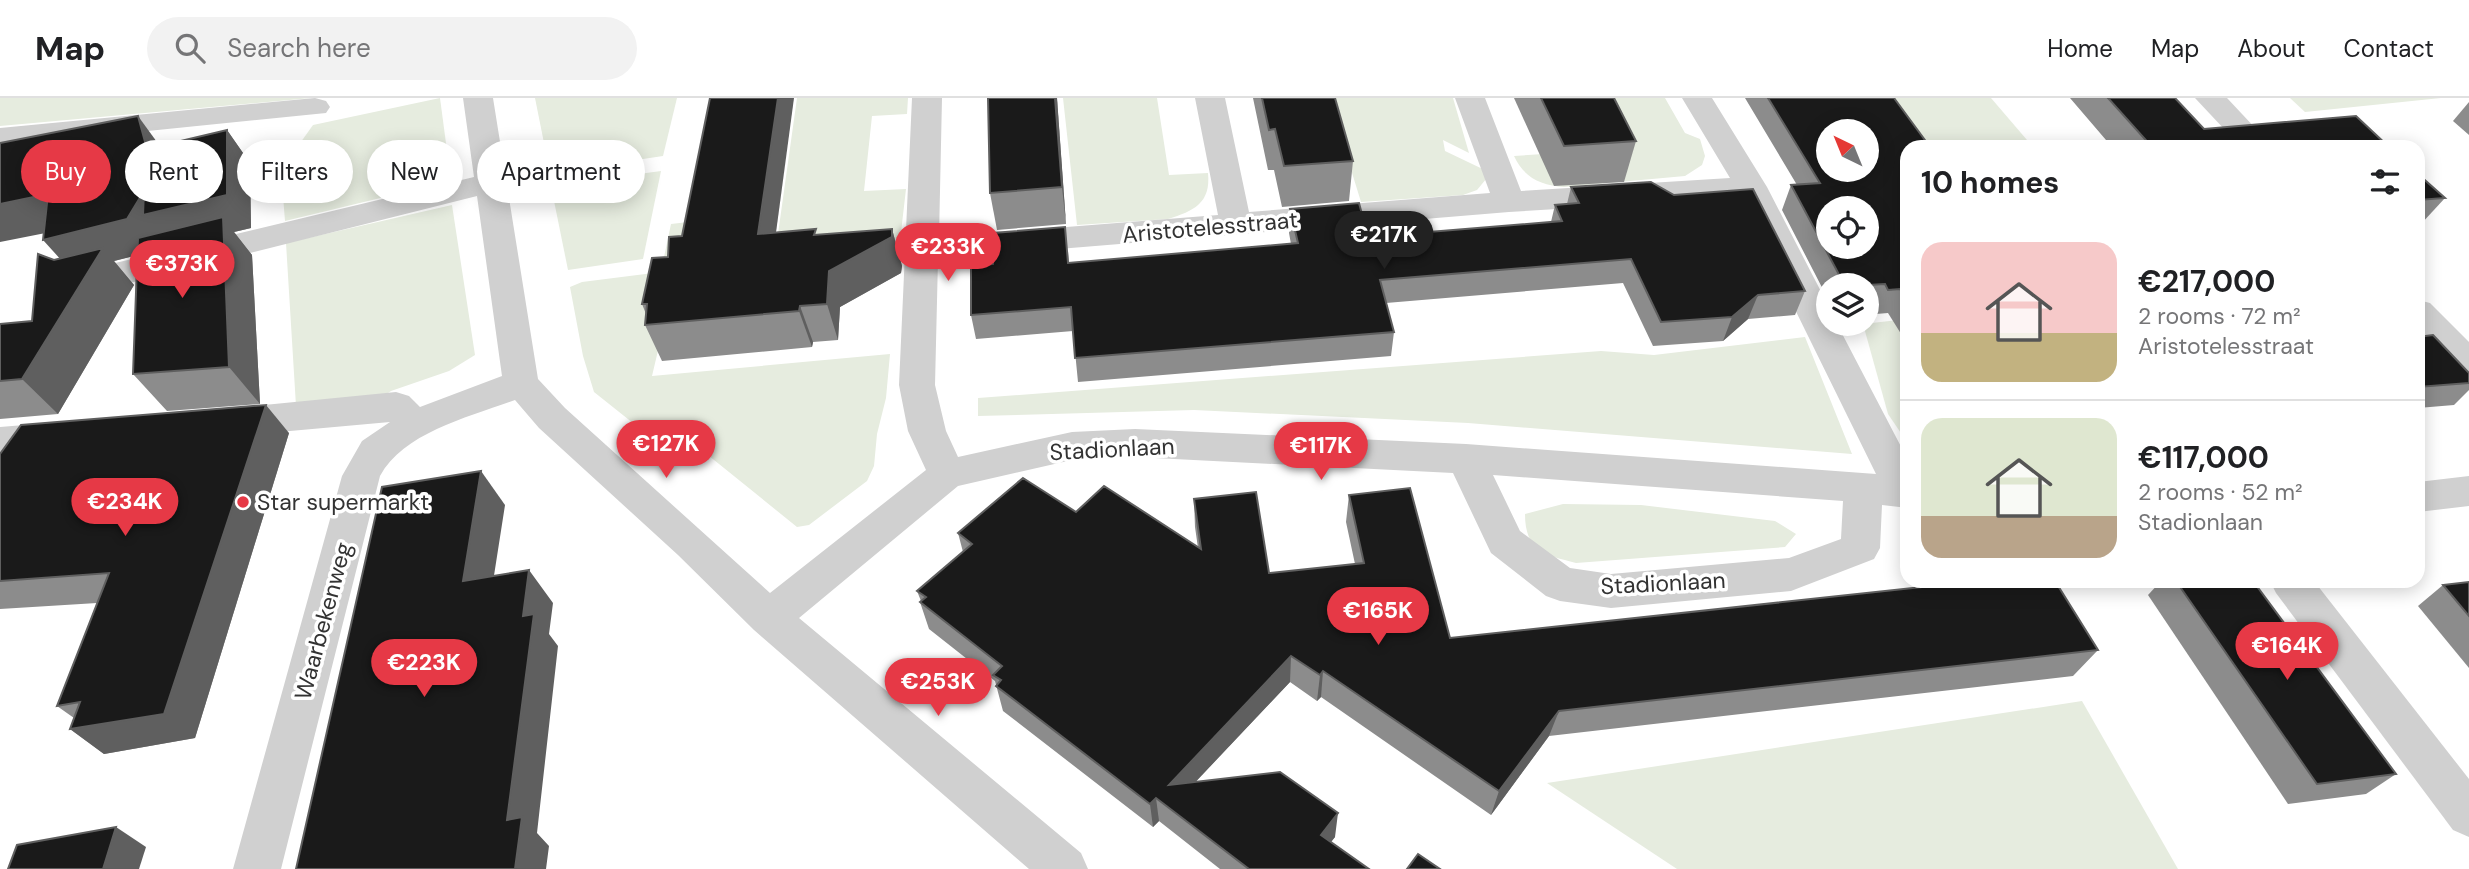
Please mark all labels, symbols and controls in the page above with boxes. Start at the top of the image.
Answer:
search box [147,17,637,80]
text: Map [35,27,105,70]
icon: search [171,29,209,67]
text: Search here [227,31,371,65]
text: Home [2047,33,2113,64]
text: Map [2151,33,2199,64]
text: About [2237,33,2306,64]
text: Contact [2344,33,2434,64]
north arrow [1816,119,1880,182]
map controls [1816,119,1879,336]
chip: Buy [21,140,111,203]
chip: Rent [125,140,223,203]
chip: Filters [237,140,353,203]
chip: New [367,140,463,203]
chip: Apartment [477,140,645,203]
text: 10 homes [1921,163,2059,202]
icon: filters [2366,163,2404,201]
button: locate [1816,196,1879,259]
street label: Aristotelesstraat [1121,204,1299,250]
pin: €217K [1335,212,1433,271]
text: €217K [1350,219,1418,249]
pin: €233K [899,223,997,283]
text: €233K [911,231,985,261]
pin: €373K [133,240,231,300]
text: €373K [146,248,218,278]
text: €217,000 [2138,262,2275,301]
icon: home [1977,270,2061,354]
button: layers [1816,273,1879,336]
text: 2 rooms · 72 m² [2138,301,2301,331]
text: Aristotelesstraat [2138,331,2314,361]
pin: €127K [617,420,715,480]
pin: €117K [1272,422,1370,482]
text: €127K [632,428,700,458]
text: €117K [1290,430,1352,460]
street label: Stadionlaan [1049,431,1175,467]
text: €117,000 [2138,438,2269,477]
icon: home [1977,446,2061,530]
text: 2 rooms · 52 m² [2138,477,2303,507]
pin: €234K [76,478,174,538]
text: €234K [87,486,163,516]
place label: Star supermarkt [257,487,429,517]
marker: Star supermarkt [235,494,251,510]
text: Stadionlaan [2138,507,2263,537]
street label: Waarbekenweg [288,539,359,703]
street label: Stadionlaan [1600,565,1726,601]
pin: €165K [1329,588,1427,647]
text: €165K [1343,595,1413,625]
pin: €164K [2238,622,2336,682]
text: €164K [2251,630,2323,660]
pin: €223K [375,640,473,699]
text: €223K [387,647,461,677]
pin: €253K [889,658,987,718]
text: €253K [901,666,975,696]

